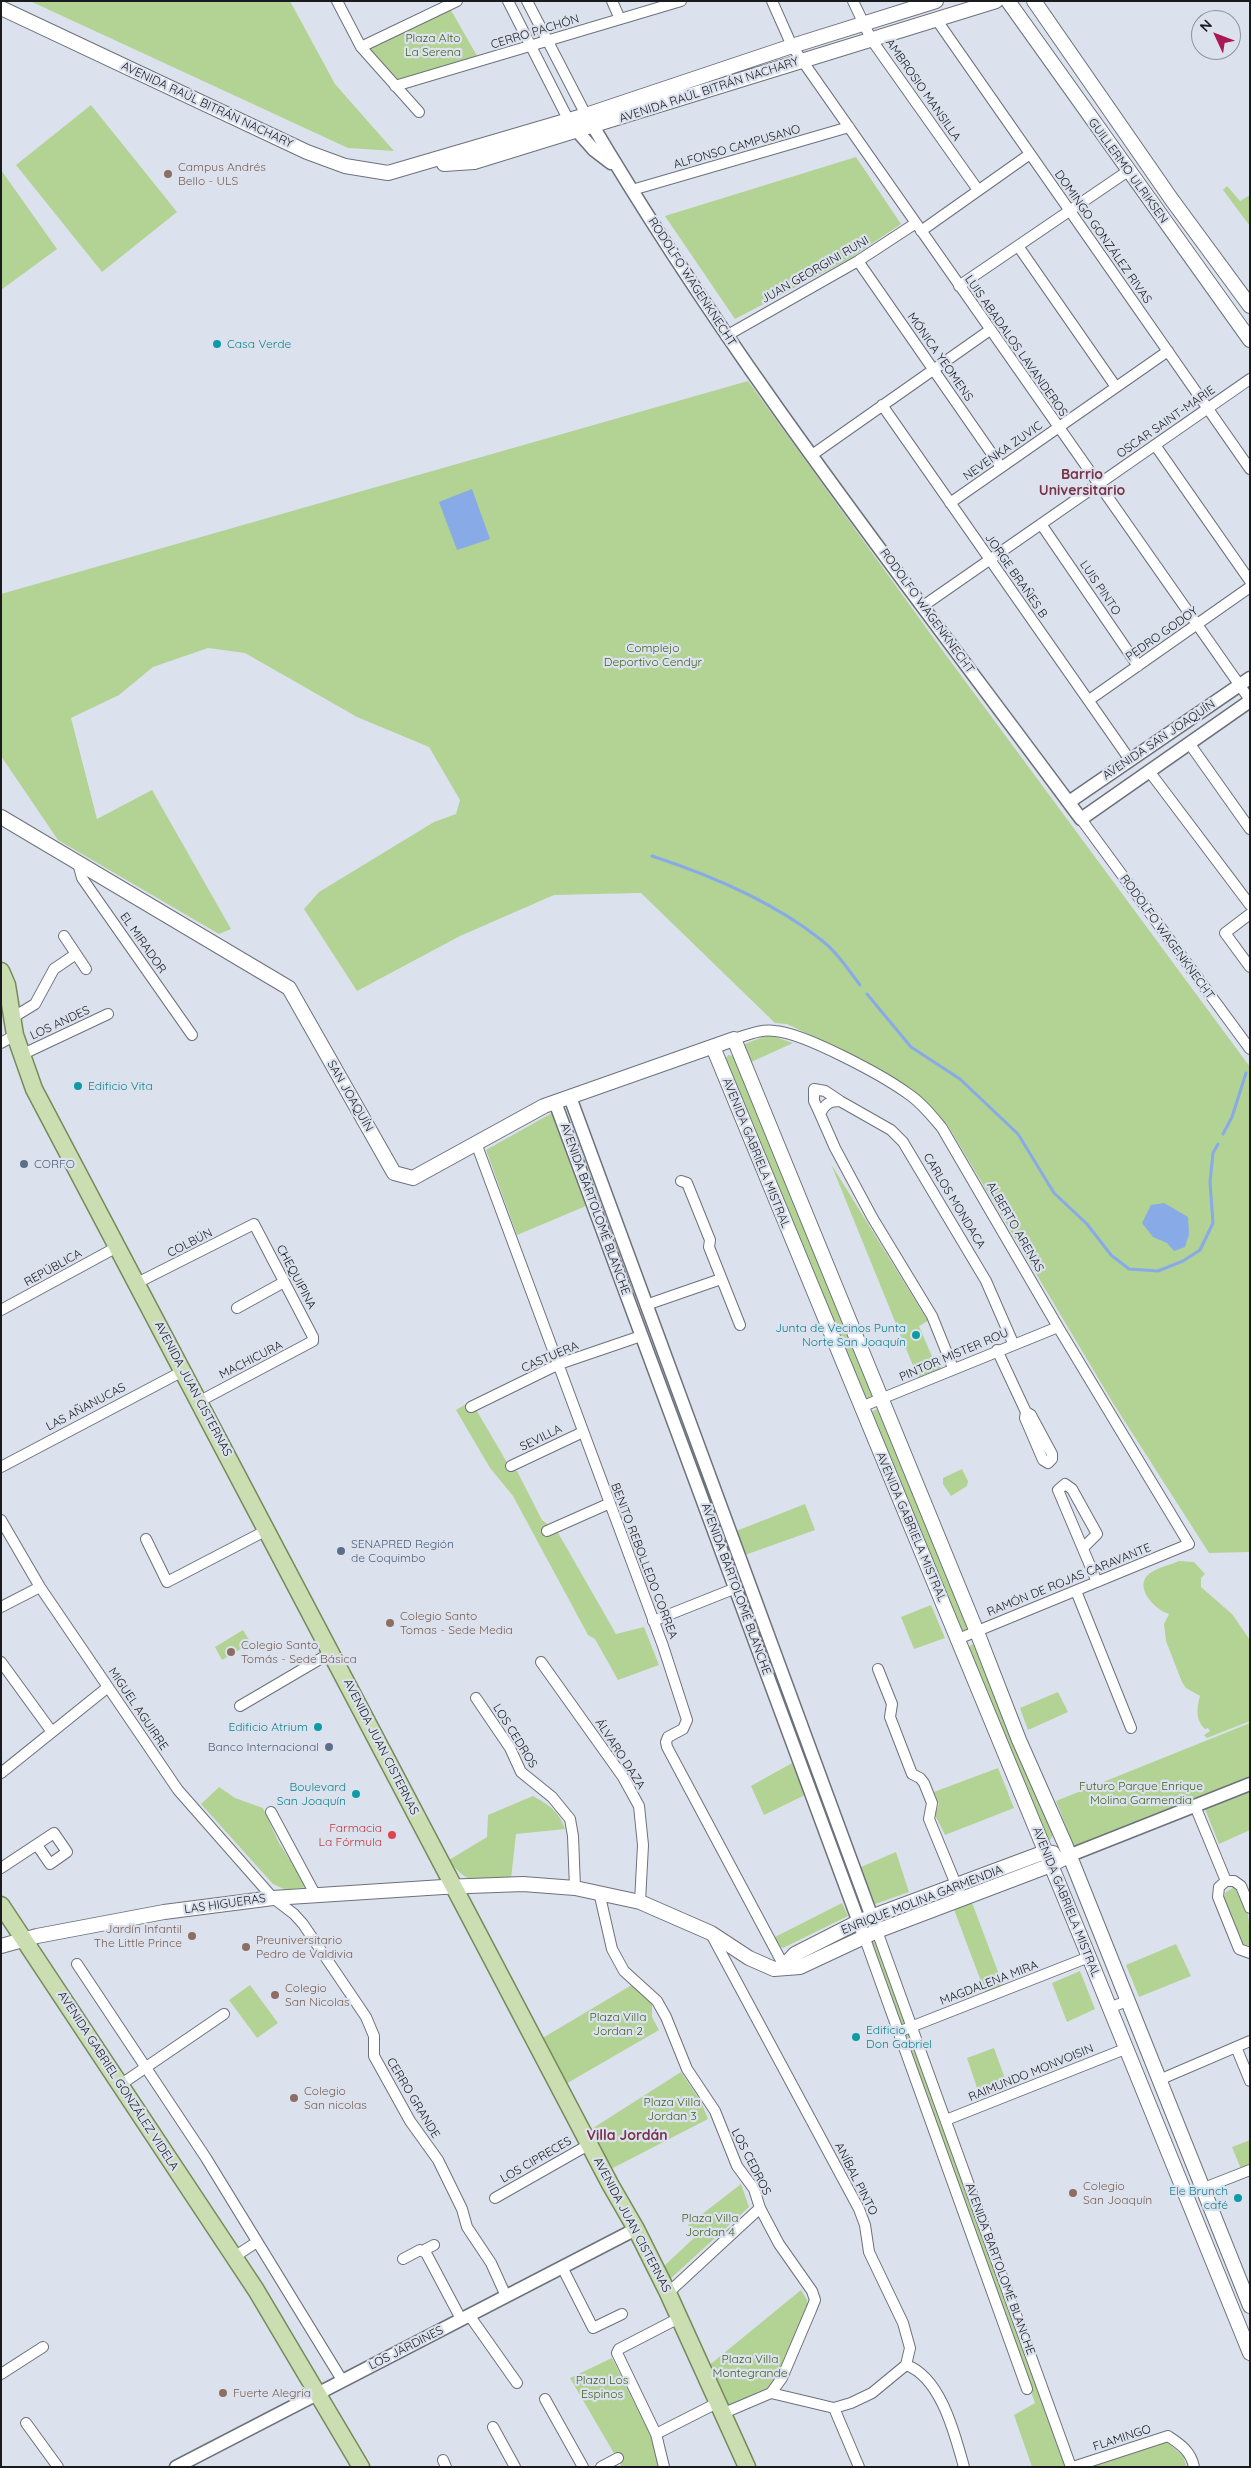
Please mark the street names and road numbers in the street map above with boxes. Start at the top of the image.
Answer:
street label: CERRO PACHÓN [489,12,581,52]
street label: AMBROSIO MANSILLA [882,36,964,144]
street label: AVENIDA RAÚL BITRÁN NACHARY [617,54,801,126]
street label: AVENIDA RAÚL BITRÁN NACHARY [119,59,295,151]
street label: GUILLERMO ULRIKSEN [1085,116,1171,226]
street label: ALFONSO CAMPUSANO [672,122,802,172]
street label: DOMINGO GONZÁLEZ RIVAS [1051,168,1155,306]
street label: RODOLFO WAGENKNECHT [645,215,739,349]
street label: JUAN GEORGINI RUNI [759,233,871,307]
street label: LUIS ABADALOS LAVANDEROS [962,273,1070,419]
street label: MÓNICA YEOMENS [904,310,976,404]
street label: OSCAR SAINT-MARIE [1114,383,1218,461]
street label: NEVENKA ZUVIC [961,418,1045,484]
street label: JORGE BRAÑES B [982,531,1050,621]
street label: RODOLFO WAGENKNECHT [877,546,977,676]
street label: LUIS PINTO [1076,558,1124,618]
street label: PEDRO GODOY [1123,604,1201,664]
street label: AVENIDA SAN JOAQUÍN [1100,697,1218,783]
street label: RODOLFO WAGENKNECHT [1117,872,1217,1002]
street label: EL MIRADOR [117,910,169,976]
street label: LOS ANDES [28,1003,92,1043]
street label: SAN JOAQUÍN [324,1058,376,1134]
street label: AVENIDA GABRIELA MISTRAL [719,1076,793,1230]
street label: AVENIDA BARTOLOMÉ BLANCHE [557,1121,633,1297]
street label: CARLOS MONDACA [920,1151,988,1251]
street label: ALBERTO ARENAS [983,1179,1047,1275]
street label: COLBÚN [165,1226,215,1260]
street label: CHEQUIPINA [273,1242,319,1312]
street label: REPÚBLICA [22,1246,84,1290]
street label: AVENIDA JUAN CISTERNAS [151,1319,235,1459]
street label: PINTOR MISTER ROU [897,1325,1011,1385]
street label: MACHICURA [217,1338,285,1382]
street label: CASTUERA [519,1339,581,1375]
street label: LAS AÑANUCAS [44,1380,128,1434]
street label: SEVILLA [518,1422,564,1454]
street label: AVENIDA GABRIELA MISTRAL [873,1450,949,1604]
street label: BENITO REBOLLEDO CORREA [608,1481,680,1641]
street label: AVENIDA BARTOLOMÉ BLANCHE [698,1501,774,1677]
street label: RAMÓN DE ROJAS CARAVANTE [985,1540,1153,1620]
street label: MIGUEL AGUIRRE [105,1665,171,1753]
street label: AVENIDA JUAN CISTERNAS [340,1677,422,1817]
street label: LOS CEDROS [490,1701,540,1771]
street label: ÁLVARO DAZA [592,1716,648,1792]
street label: AVENIDA GABRIELA MISTRAL [1029,1825,1103,1979]
street label: ENRIQUE MOLINA GARMENDIA [839,1862,1005,1938]
street label: LAS HIGUERAS [183,1891,267,1917]
street label: MAGDALENA MIRA [938,1958,1040,2008]
street label: AVENIDA GABRIEL GONZÁLEZ VIDELA [55,1989,181,2173]
street label: RAIMUNDO MONVOISIN [966,2041,1096,2105]
street label: CERRO GRANDE [383,2055,443,2141]
street label: LOS CEDROS [728,2126,774,2198]
street label: LOS CIPRECES [498,2134,574,2186]
street label: ANÍBAL PINTO [831,2140,881,2218]
street label: AVENIDA JUAN CISTERNAS [590,2155,674,2295]
street label: AVENIDA BARTOLOMÉ BLANCHE [962,2181,1038,2357]
street label: LOS JARDINES [366,2323,446,2373]
street label: FLAMINGO [1091,2422,1153,2454]

